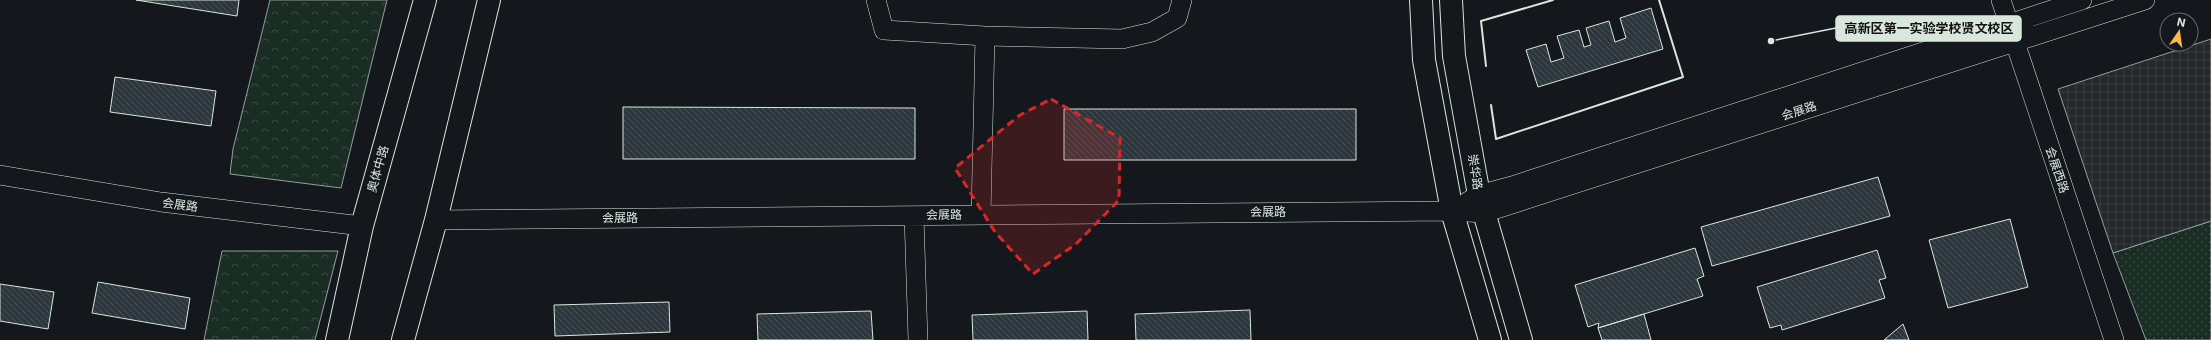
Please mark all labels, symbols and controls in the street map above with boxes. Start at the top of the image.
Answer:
north arrow [2159,12,2199,52]
text: N [2176,14,2187,30]
callout: 高新区第一实验学校贤文校区 [1836,16,2021,41]
text: 高新区第一实验学校贤文校区 [1844,20,2014,36]
street label: 会展路 [1779,98,1818,123]
street label: 奥体中路 [364,144,391,194]
street label: 会展西路 [2043,145,2072,195]
street label: 崇华路 [1465,153,1486,191]
street label: 会展路 [161,195,199,214]
street label: 会展路 [1250,204,1286,219]
street label: 会展路 [926,207,962,222]
street label: 会展路 [602,210,638,225]

